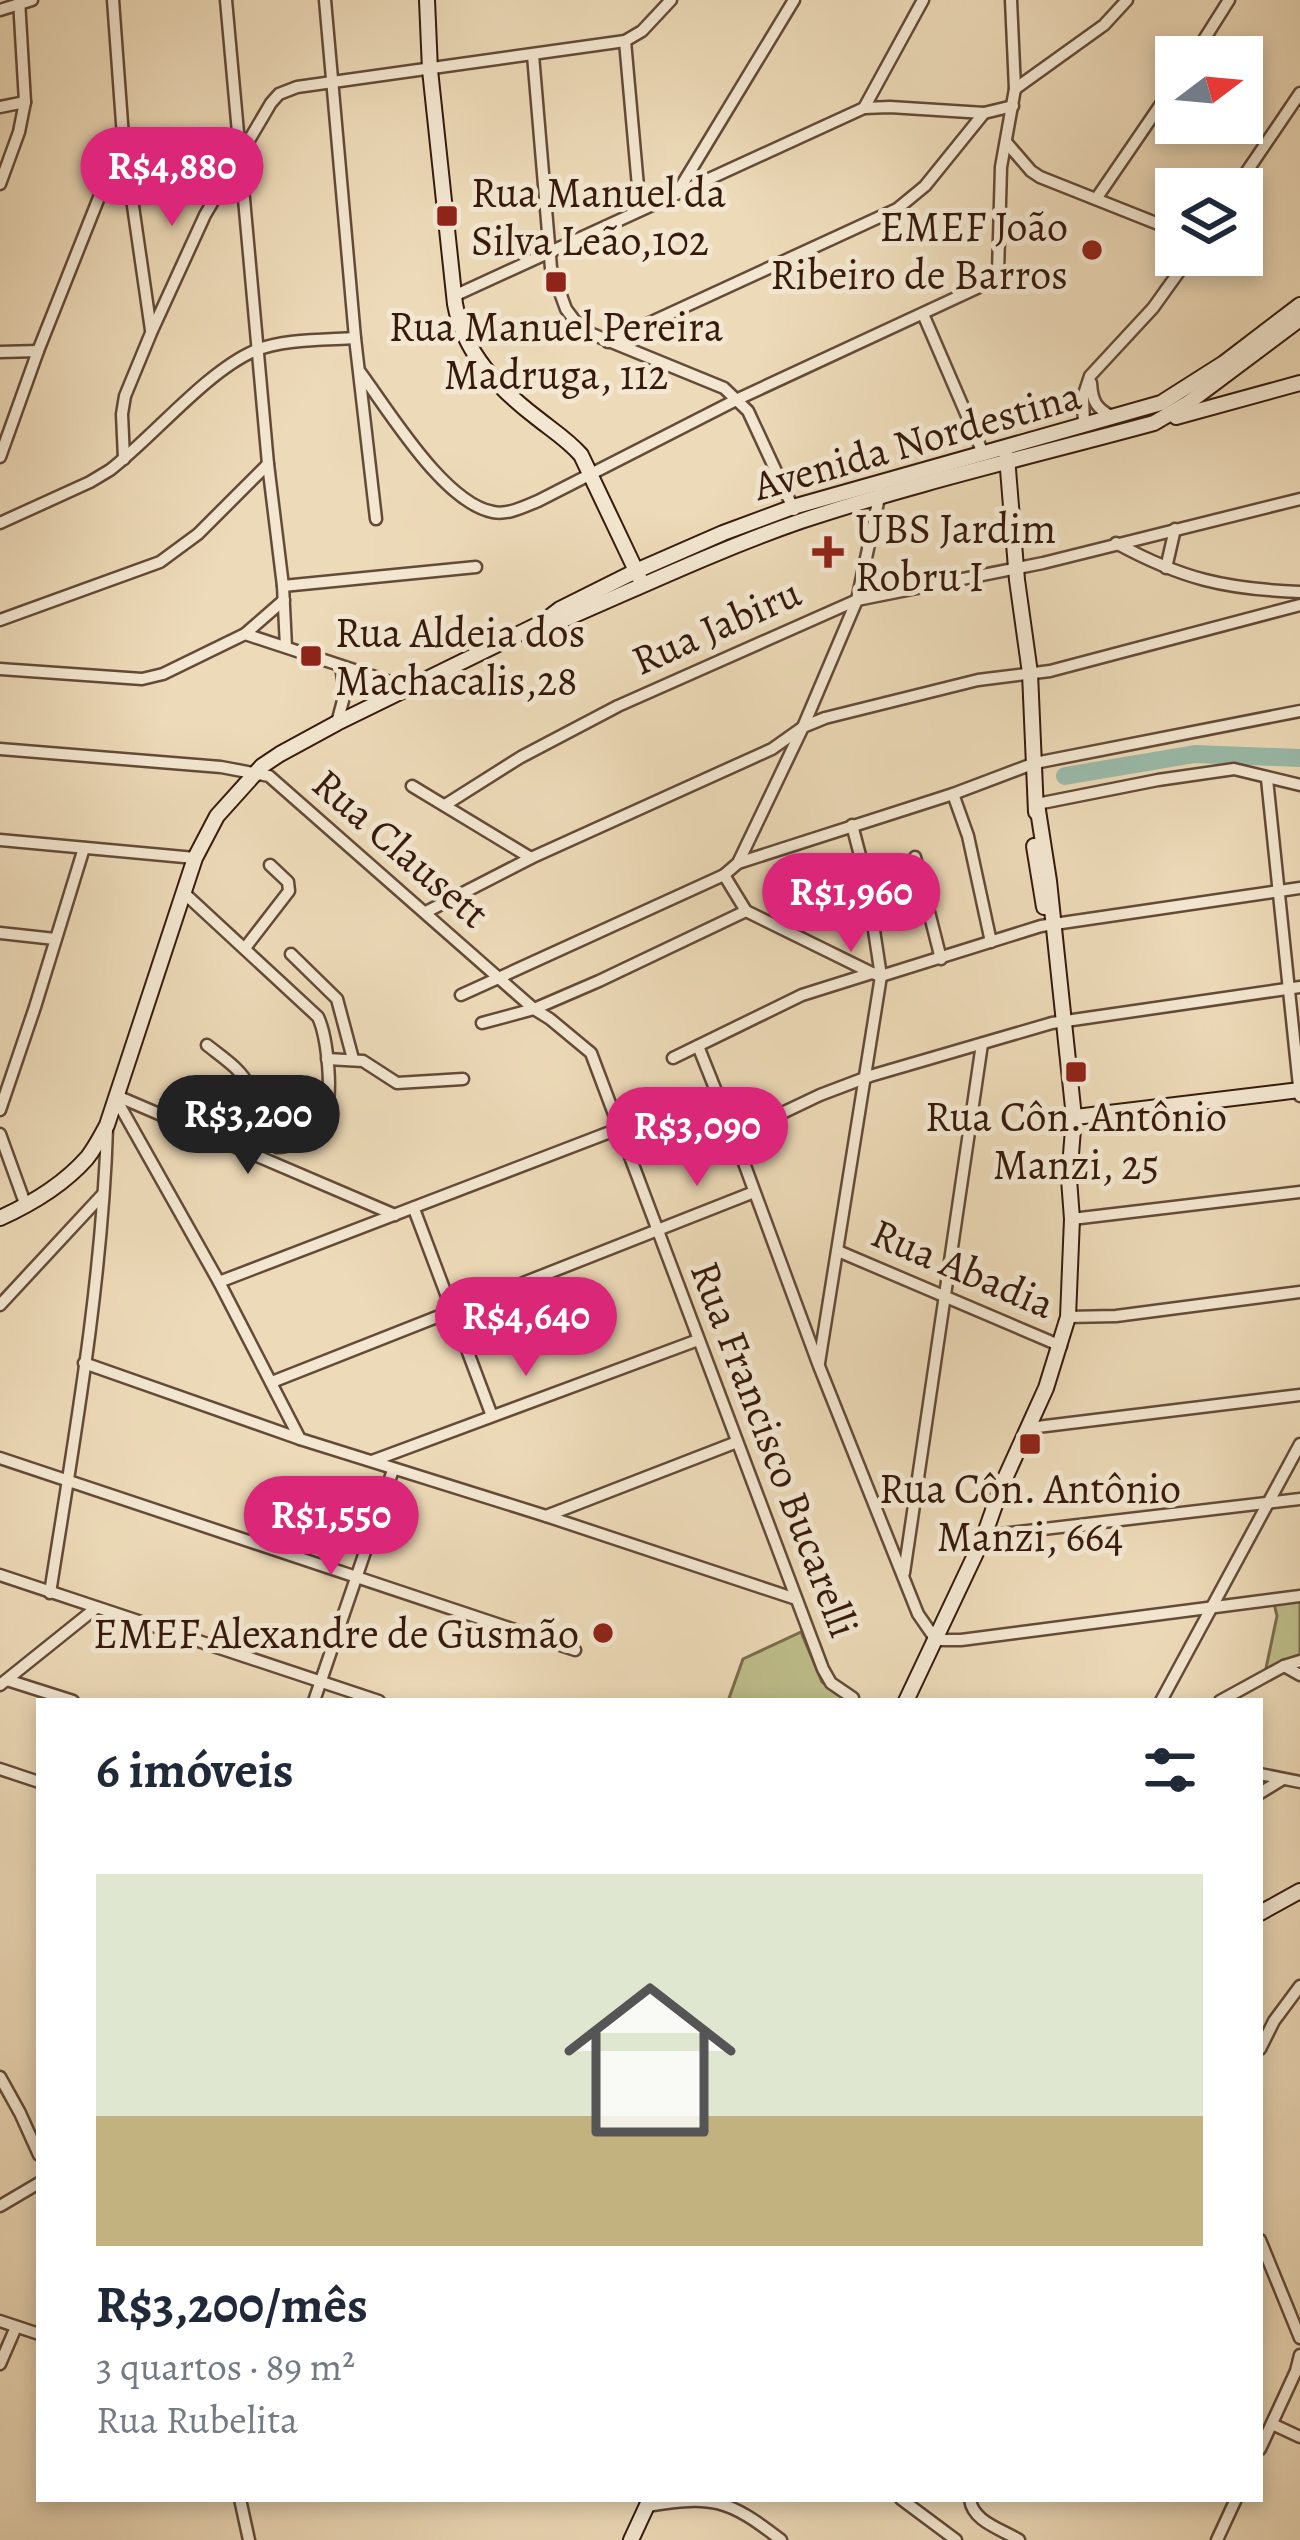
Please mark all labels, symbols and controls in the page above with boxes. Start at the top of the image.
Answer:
north arrow [1155,36,1263,144]
map controls [1155,36,1263,276]
pin: R$4,880 [61,127,283,229]
text: R$4,880 [107,139,237,192]
place label: Rua Manuel da Silva Leão,102 [471,164,726,269]
button: layers [1155,168,1263,276]
place label: EMEF João Ribeiro de Barros [770,198,1068,303]
marker: Rua Manuel da Silva Leão,102 [434,203,460,229]
marker: EMEF João Ribeiro de Barros [1079,237,1105,263]
marker: Rua Manuel Pereira Madruga, 112 [543,269,569,295]
place label: Rua Manuel Pereira Madruga, 112 [389,298,724,403]
street label: Avenida Nordestina [746,366,1088,514]
place label: UBS Jardim Robru I [855,500,1056,605]
marker: UBS Jardim Robru I [812,536,844,568]
street label: Rua Jabiru [623,563,810,688]
place label: Rua Aldeia dos Machacalis,28 [335,604,585,709]
marker: Rua Aldeia dos Machacalis,28 [298,643,324,669]
street label: Rua Clausett [300,755,502,941]
pin: R$1,960 [740,853,962,955]
text: R$1,960 [789,865,913,918]
marker: Rua Côn. Antônio Manzi, 25 [1063,1059,1089,1085]
pin: R$3,200 [137,1075,359,1177]
text: R$3,200 [184,1087,312,1140]
pin: R$3,090 [586,1087,808,1189]
place label: Rua Côn. Antônio Manzi, 25 [925,1088,1227,1193]
text: R$3,090 [633,1099,761,1152]
street label: Rua Abadia [863,1204,1064,1332]
street label: Rua Francisco Bucarelli [677,1253,873,1645]
pin: R$4,640 [415,1277,637,1379]
text: R$4,640 [462,1289,590,1342]
marker: Rua Côn. Antônio Manzi, 664 [1017,1431,1043,1457]
place label: Rua Côn. Antônio Manzi, 664 [879,1460,1181,1565]
pin: R$1,550 [220,1476,442,1578]
text: R$1,550 [271,1488,391,1541]
place label: EMEF Alexandre de Gusmão [93,1605,579,1662]
marker: EMEF Alexandre de Gusmão [590,1620,616,1646]
text: 6 imóveis [96,1735,294,1805]
icon: filters [1137,1737,1203,1803]
icon: home [542,1952,758,2168]
text: R$3,200/mês [96,2270,368,2340]
text: 3 quartos · 89 m² [96,2340,355,2393]
text: Rua Rubelita [96,2393,298,2446]

